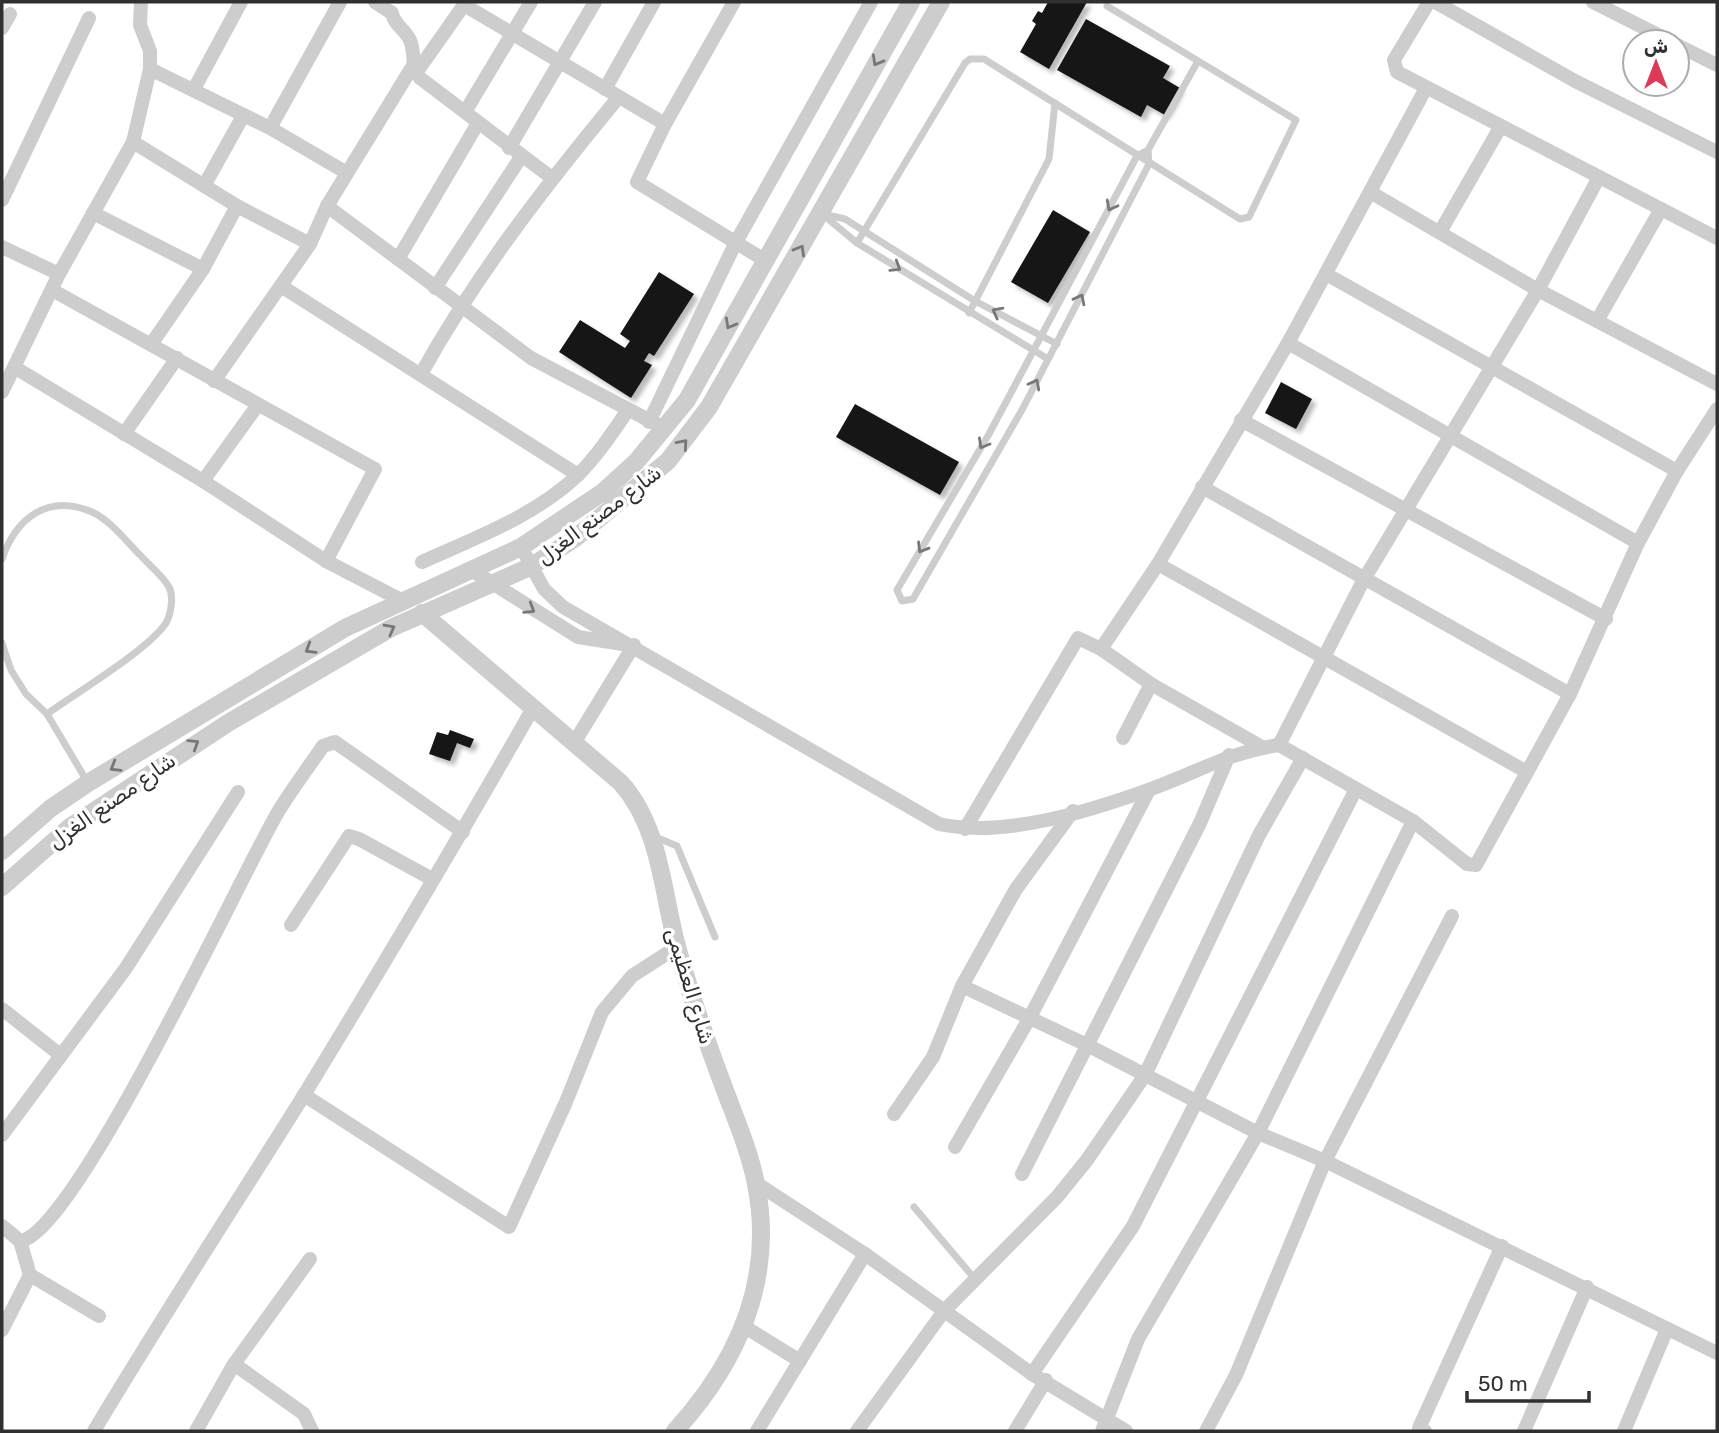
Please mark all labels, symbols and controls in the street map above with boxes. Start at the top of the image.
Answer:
north arrow [1621,28,1691,98]
text: ش [1644,35,1668,58]
one-way arrow [872,54,885,67]
one-way arrow [1106,199,1119,211]
one-way arrow [792,244,805,257]
one-way arrow [889,259,902,272]
one-way arrow [1072,294,1085,306]
one-way arrow [991,307,1004,320]
one-way arrow [725,317,738,329]
one-way arrow [1027,379,1041,391]
one-way arrow [978,437,991,449]
one-way arrow [675,440,687,453]
street label: شارع مصنع الغزل [531,460,668,572]
one-way arrow [918,540,931,553]
one-way arrow [522,601,535,614]
one-way arrow [383,624,395,637]
one-way arrow [305,641,318,654]
one-way arrow [186,740,199,753]
street label: شارع مصنع الغزل [43,747,182,856]
one-way arrow [110,758,123,771]
street label: شارع العظيمى [659,925,720,1048]
scale bar [1467,1360,1590,1404]
text: 50 m [1478,1371,1528,1396]

